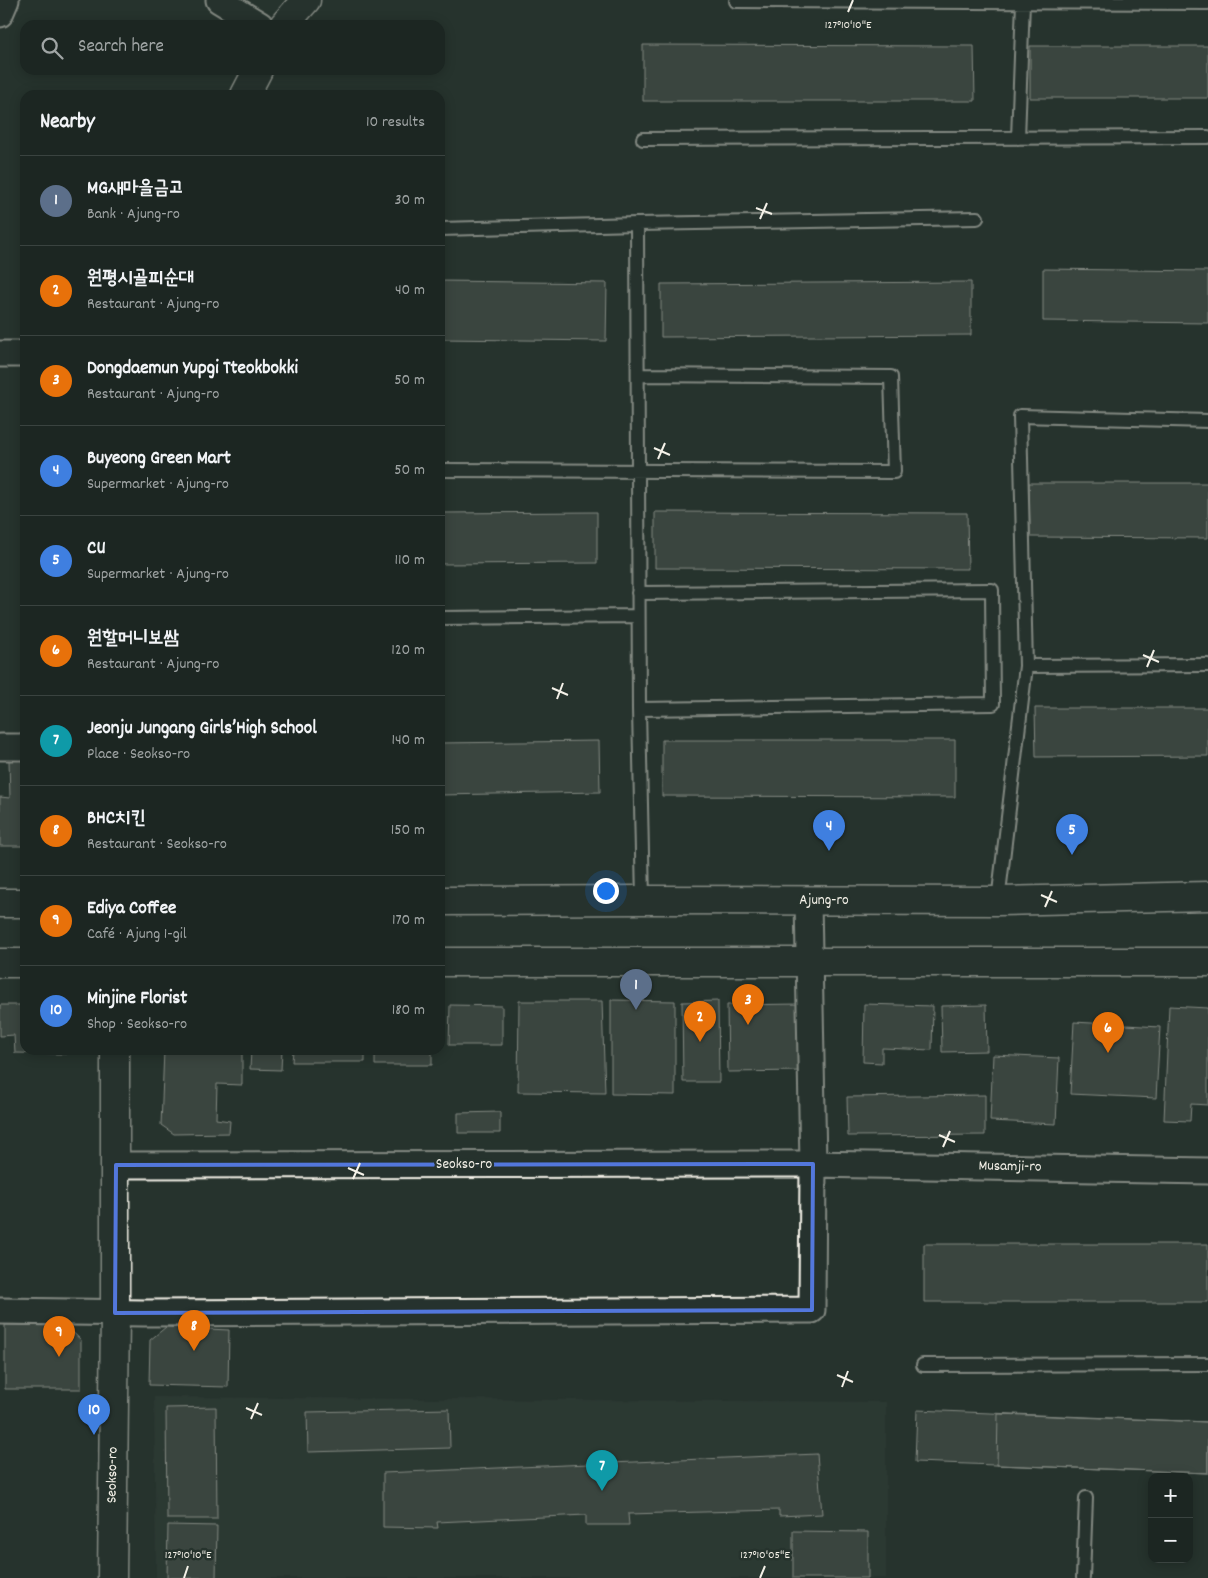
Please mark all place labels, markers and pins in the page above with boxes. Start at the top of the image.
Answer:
pin: 4 [813,810,845,851]
pin: 5 [1056,814,1088,855]
pin: 1 [620,969,652,1010]
pin: 3 [732,984,764,1025]
pin: 2 [684,1001,716,1042]
pin: 6 [1092,1012,1124,1053]
pin: 8 [178,1310,210,1351]
pin: 9 [43,1316,75,1357]
pin: 10 [78,1394,110,1435]
pin: 7 [586,1450,618,1491]

